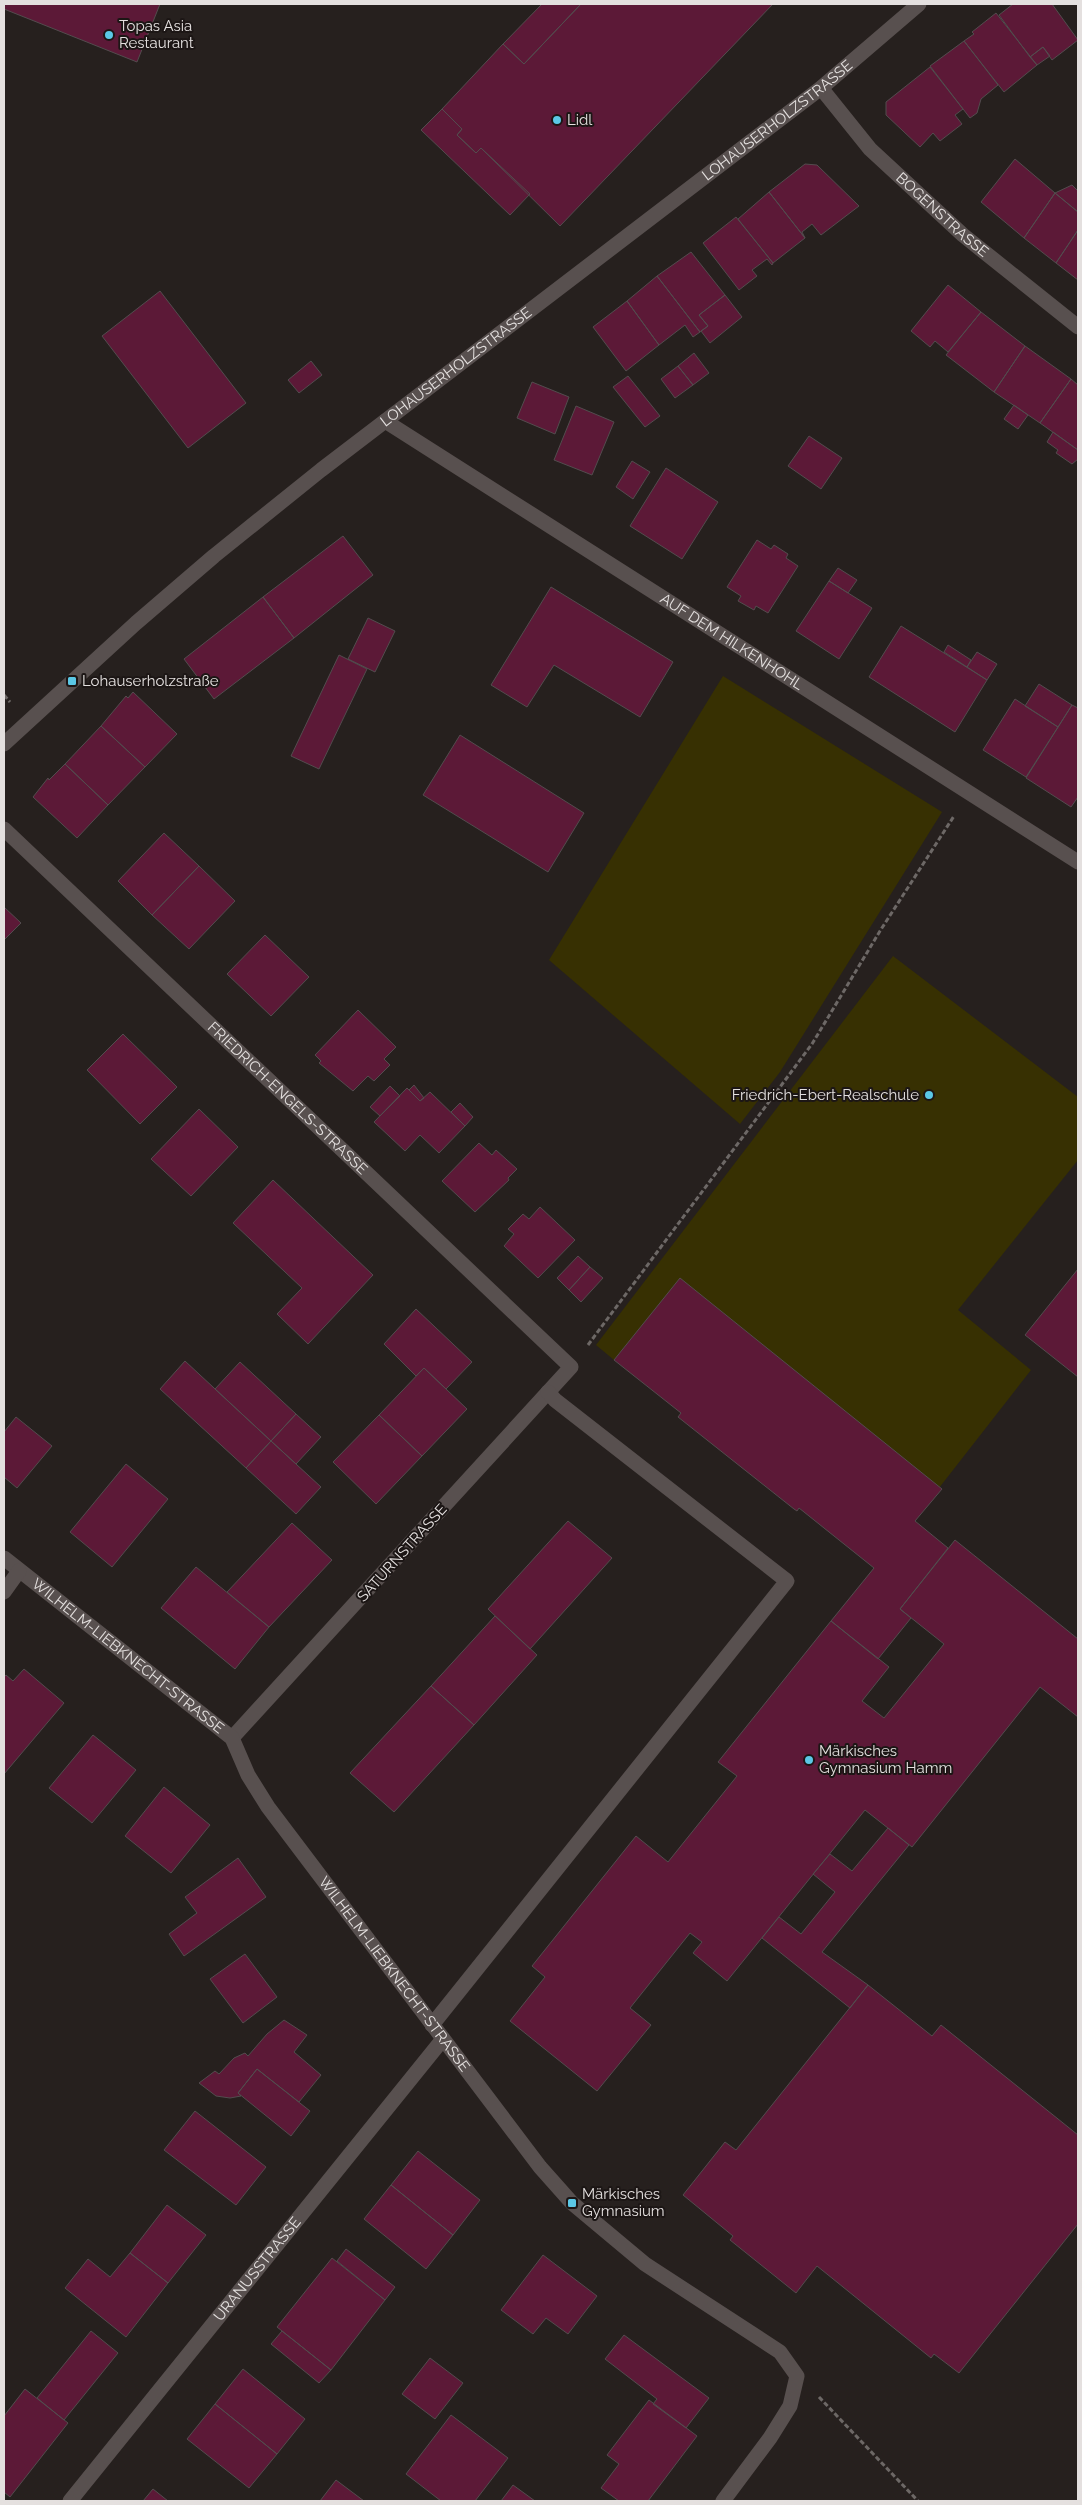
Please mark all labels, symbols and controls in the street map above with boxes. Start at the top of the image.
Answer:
place label: Topas Asia Restaurant [119,17,194,52]
marker: Topas Asia Restaurant [103,29,115,41]
street label: LOHAUSERHOLZSTRASSE [699,56,856,185]
place label: Lidl [567,111,593,129]
marker: Lidl [551,114,563,126]
street label: BOGENSTRASSE [892,169,992,261]
street label: LOHAUSERHOLZSTRASSE [377,303,535,430]
street label: AUF DEM HILKENHOHL [657,589,807,694]
place label: Lohauserholzstraße [82,672,219,690]
marker: Lohauserholzstraße [66,675,78,687]
street label: FRIEDRICH-ENGELS-STRASSE [204,1018,371,1178]
place label: Friedrich-Ebert-Realschule [732,1086,919,1104]
marker: Friedrich-Ebert-Realschule [923,1089,935,1101]
street label: SATURNSTRASSE [353,1500,451,1606]
street label: WILHELM-LIEBKNECHT-STRASSE [28,1575,228,1737]
place label: Märkisches Gymnasium Hamm [819,1742,952,1777]
marker: Märkisches Gymnasium Hamm [803,1754,815,1766]
street label: WILHELM-LIEBKNECHT-STRASSE [315,1873,474,2075]
place label: Märkisches Gymnasium [582,2185,665,2220]
marker: Märkisches Gymnasium [566,2197,578,2209]
street label: URANUSSTRASSE [210,2213,305,2325]

